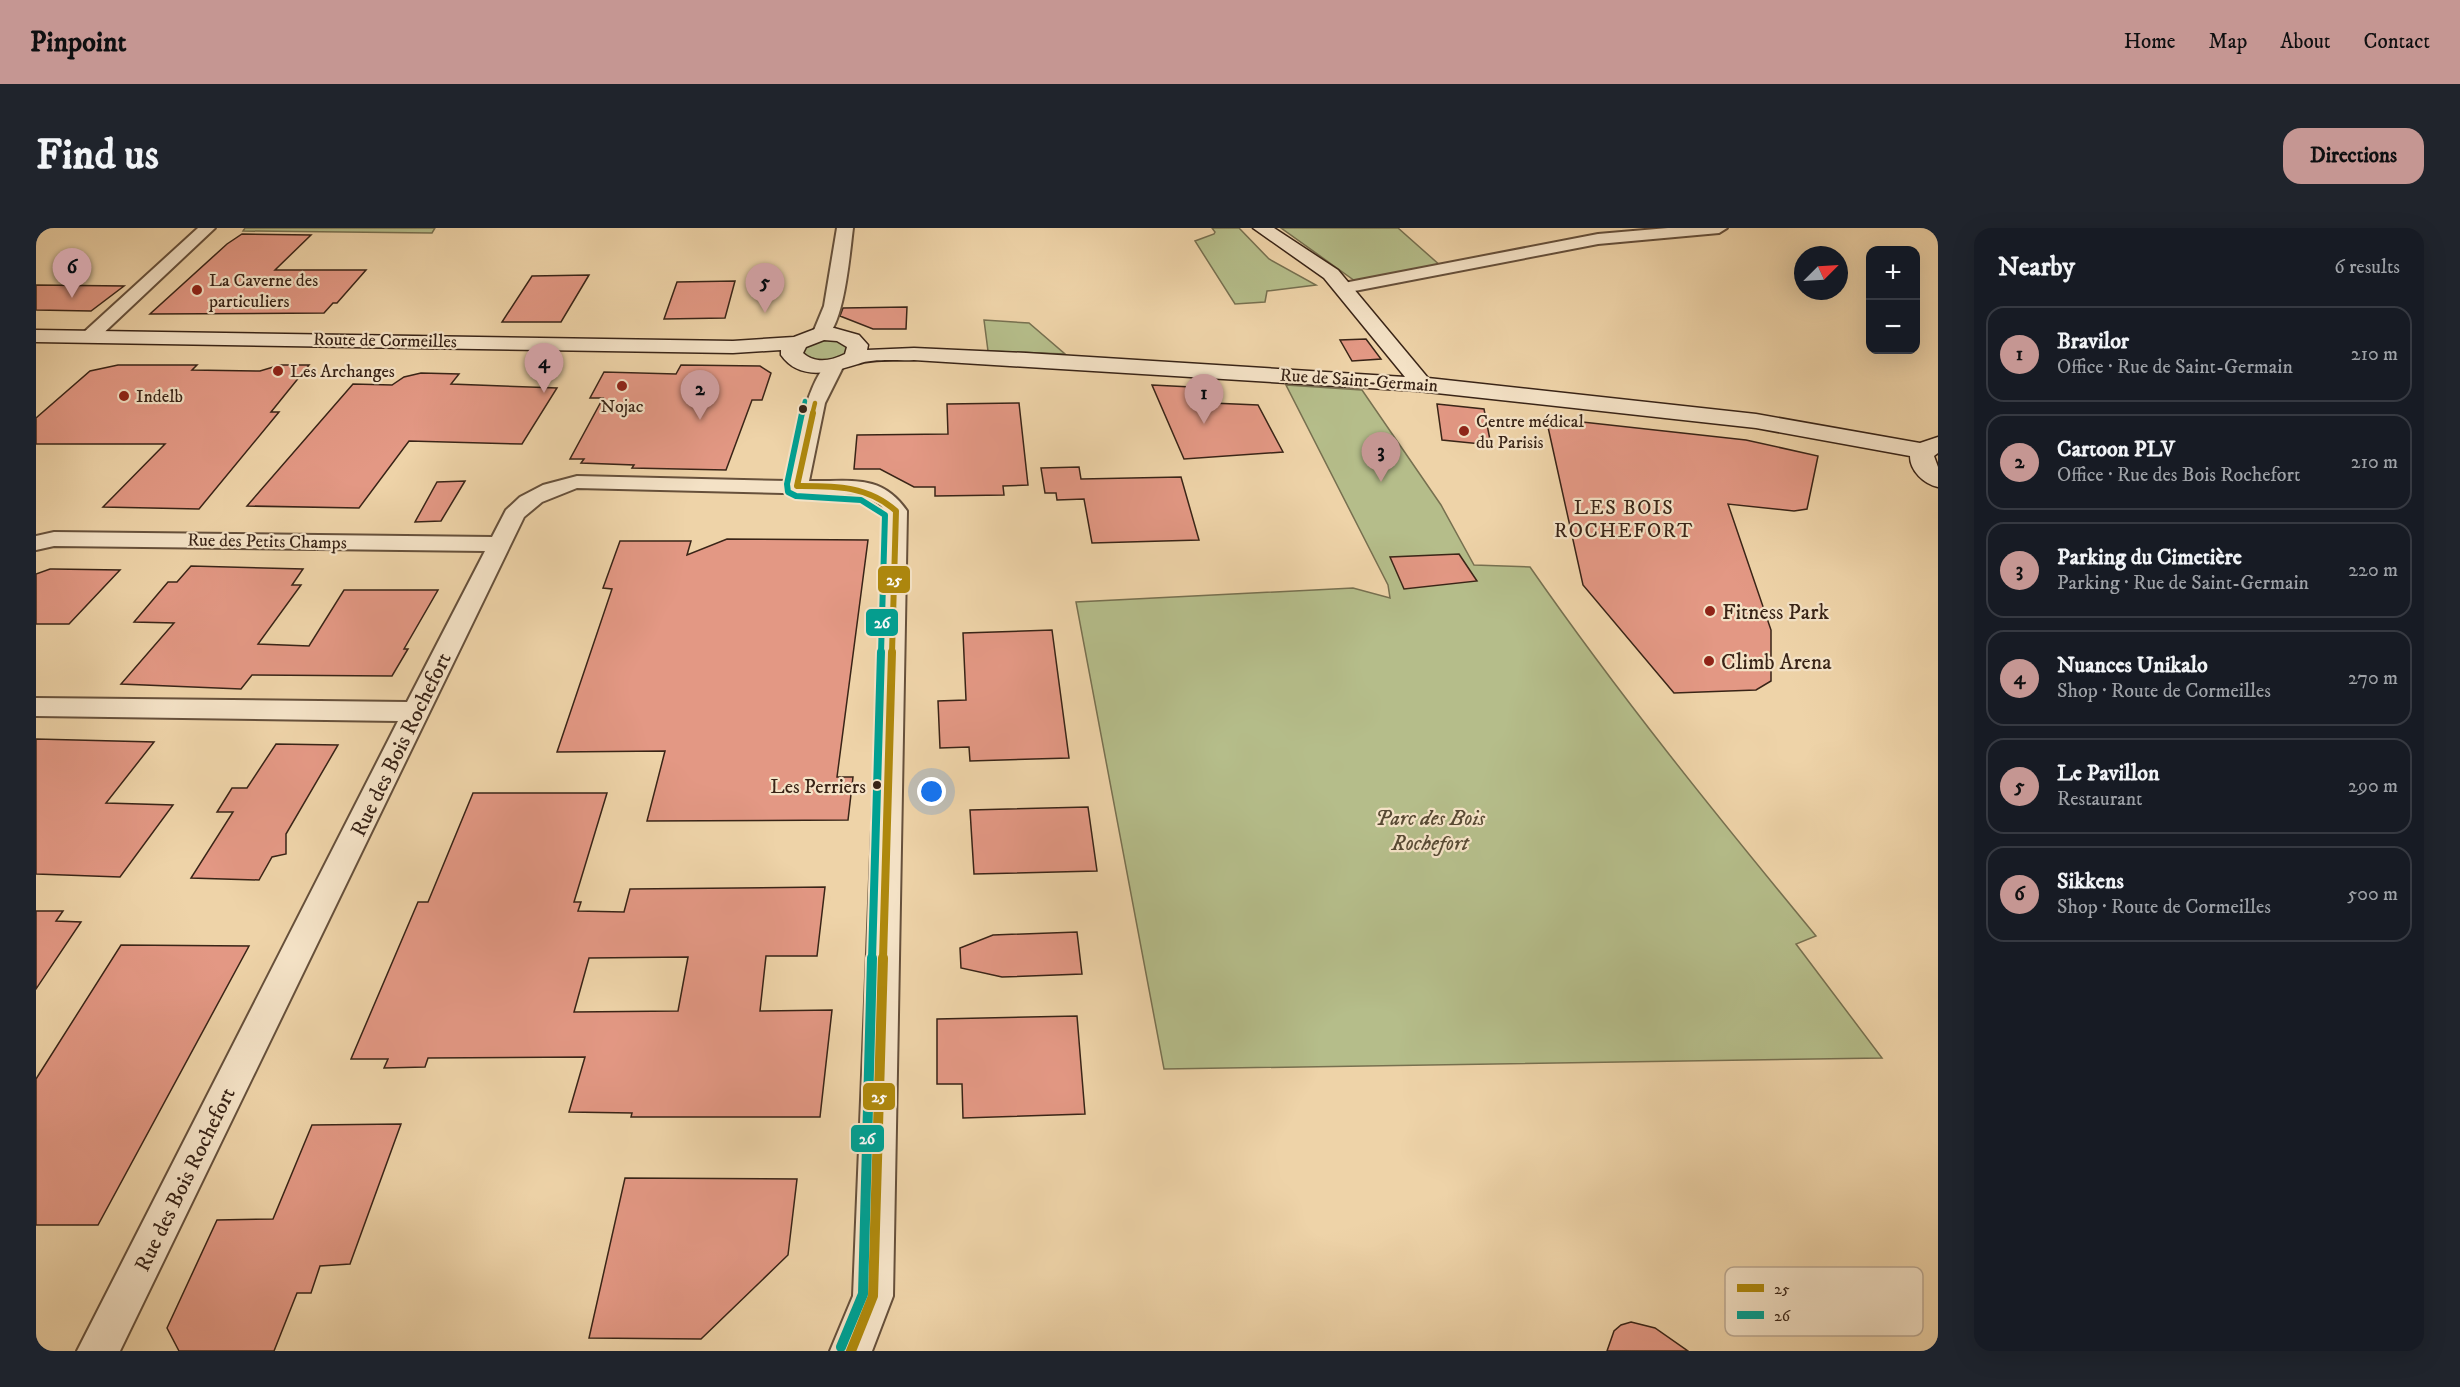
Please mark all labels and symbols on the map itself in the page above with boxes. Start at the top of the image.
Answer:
north arrow [1794,246,1848,300]
pin: 6 [52,248,92,298]
pin: 5 [746,264,784,313]
place label: La Caverne des particuliers [208,270,318,313]
marker: La Caverne des particuliers [190,283,204,297]
street label: Route de Cormeilles [313,329,457,353]
pin: 4 [524,344,564,393]
place label: Les Archanges [290,361,395,383]
marker: Les Archanges [271,364,285,378]
street label: Rue de Saint-Germain [1279,365,1439,398]
pin: 2 [680,370,720,420]
pin: 1 [1184,374,1224,424]
marker: Nojac [615,379,629,393]
place label: Indelb [136,386,183,408]
marker: Indelb [117,389,131,403]
place label: Nojac [601,396,644,418]
unlabelled marker [797,403,809,415]
place label: Centre médical du Parisis [1476,411,1584,454]
marker: Centre médical du Parisis [1457,424,1471,438]
pin: 3 [1362,432,1400,482]
district label: LES BOIS ROCHEFORT [1554,496,1694,544]
street label: Rue des Petits Champs [187,530,347,554]
line badge: 25 [877,565,911,594]
text: 25 [886,570,902,590]
place label: Fitness Park [1722,599,1829,626]
marker: Fitness Park [1703,604,1717,618]
line badge: 26 [865,608,899,637]
text: 26 [874,613,892,633]
street label: Rue des Bois Rochefort [345,648,458,841]
place label: Climb Arena [1721,649,1832,676]
marker: Climb Arena [1702,654,1716,668]
place label: Les Perriers [770,775,866,800]
your location [917,777,946,806]
marker: Les Perriers [871,779,883,791]
park label: Parc des Bois Rochefort [1375,805,1486,857]
line badge: 25 [862,1082,896,1111]
street label: Rue des Bois Rochefort [129,1083,242,1276]
text: 25 [871,1087,887,1107]
line badge: 26 [850,1124,885,1153]
text: 26 [859,1129,877,1149]
legend [1725,1267,1923,1336]
text: 25 [1774,1279,1790,1299]
text: 26 [1774,1306,1791,1326]

